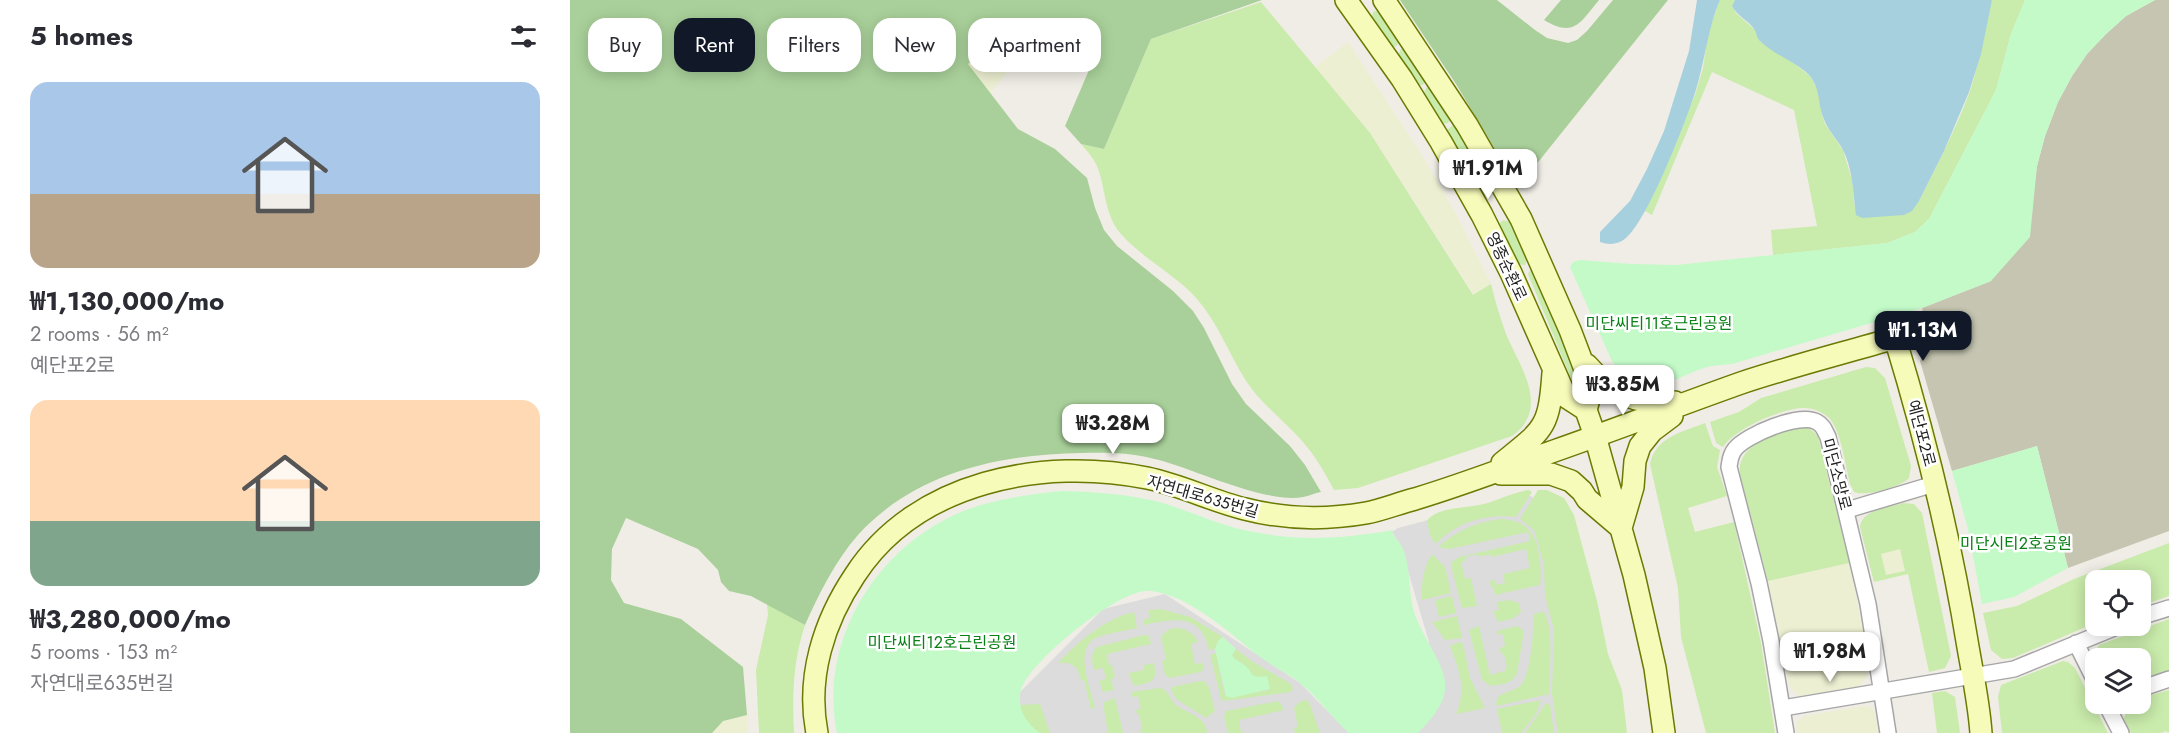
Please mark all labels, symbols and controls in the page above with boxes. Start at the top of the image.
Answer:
text: 5 homes [30,17,133,55]
chip: Buy [588,18,662,72]
chip: Rent [674,18,755,72]
chip: Filters [767,18,861,72]
chip: New [873,18,956,72]
chip: Apartment [968,18,1101,72]
icon: filters [507,20,540,53]
icon: home [231,121,339,229]
pin: ₩1.91M [1439,149,1537,200]
text: ₩1.91M [1453,154,1523,183]
street label: 영종순환로 [1481,228,1533,305]
text: ₩1,130,000/mo [30,282,224,320]
pin: ₩1.13M [1874,311,1972,362]
park label: 미단씨티11호근린공원 [1586,312,1732,335]
text: ₩1.13M [1889,316,1957,345]
text: 2 rooms · 56 m² [30,320,169,349]
text: 예단포2로 [30,351,115,380]
pin: ₩3.85M [1574,365,1672,416]
text: ₩3.85M [1586,370,1660,399]
street label: 예단포2로 [1902,397,1941,469]
pin: ₩3.28M [1064,404,1162,455]
text: ₩3.28M [1076,409,1150,438]
street label: 미단소망로 [1816,436,1857,513]
icon: home [231,439,339,547]
street label: 자연대로635번길 [1144,470,1261,523]
park label: 미단시티2호공원 [1960,532,2072,555]
map controls [2085,570,2151,714]
button: locate [2085,570,2151,636]
text: ₩3,280,000/mo [30,600,231,638]
park label: 미단씨티12호근린공원 [868,631,1016,654]
pin: ₩1.98M [1781,632,1879,683]
text: ₩1.98M [1794,637,1866,666]
text: 5 rooms · 153 m² [30,638,177,667]
button: layers [2085,648,2151,714]
text: 자연대로635번길 [30,669,174,698]

